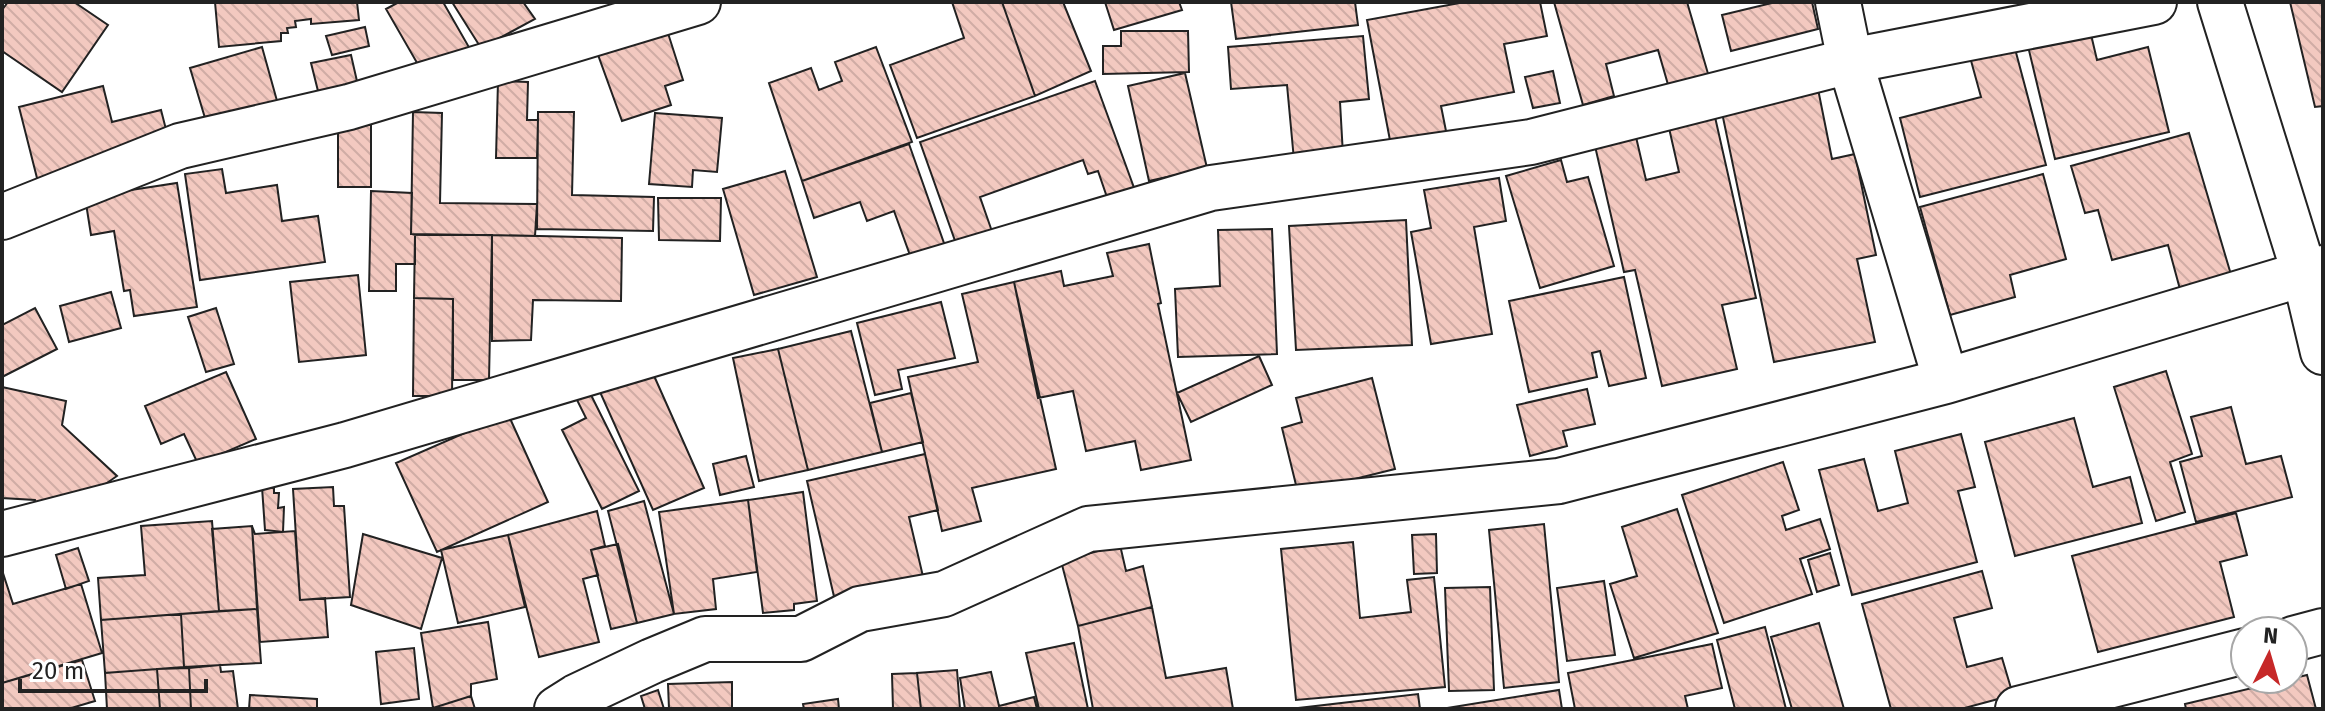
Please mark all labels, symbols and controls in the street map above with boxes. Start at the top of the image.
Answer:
north arrow [2229,615,2309,695]
text: N [2262,621,2279,650]
scale bar [20,643,206,693]
text: 20 m [32,657,84,685]

